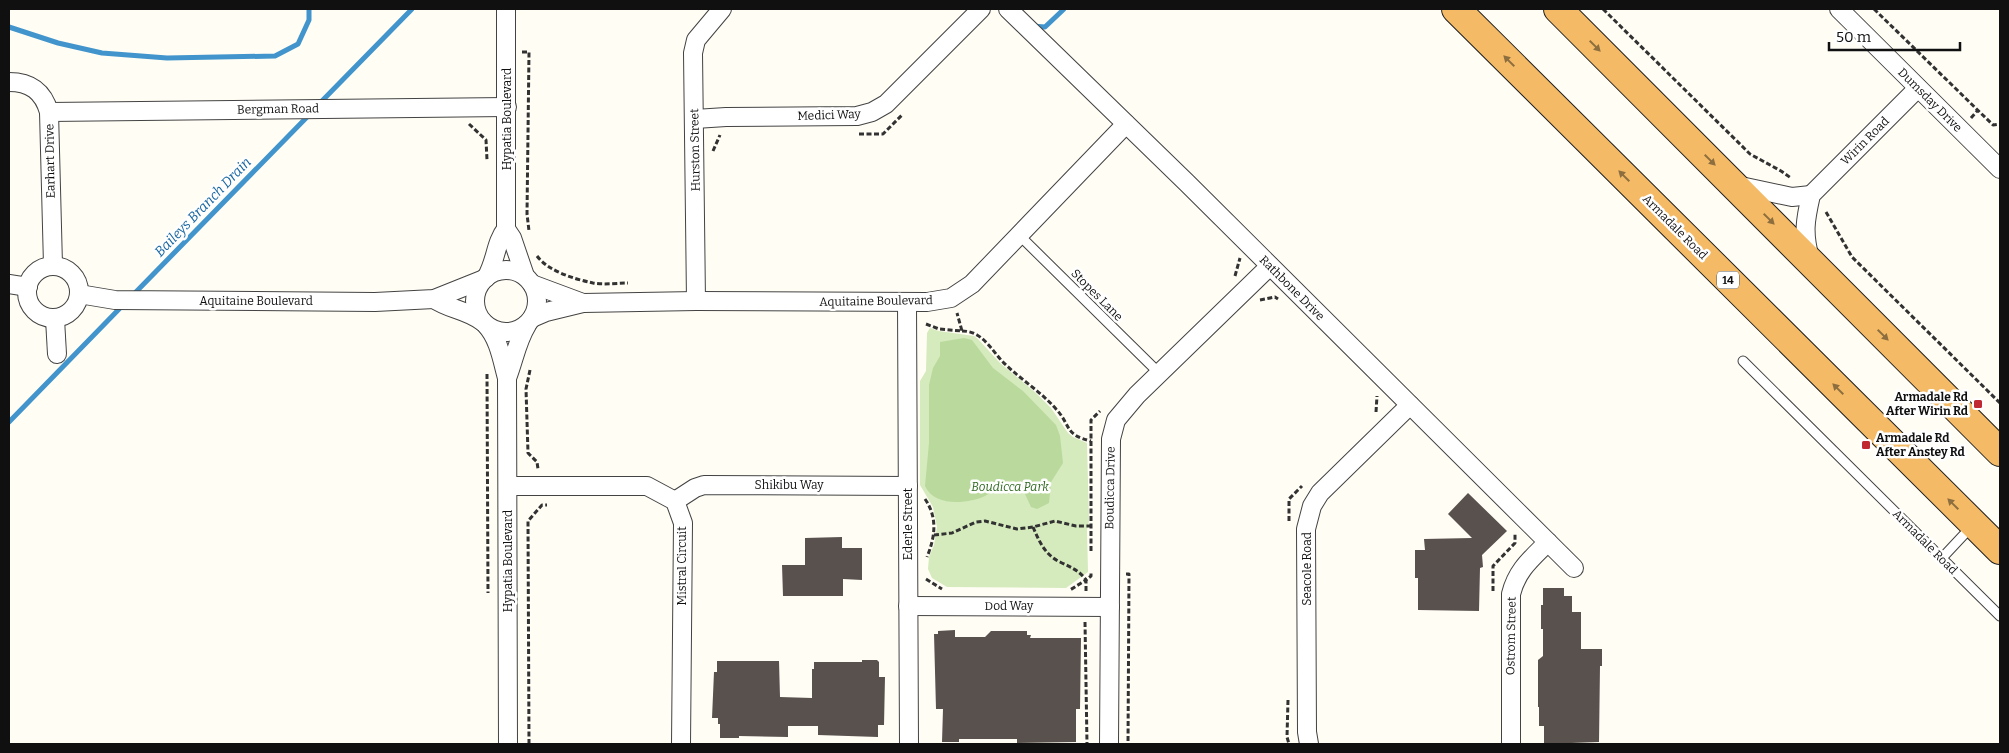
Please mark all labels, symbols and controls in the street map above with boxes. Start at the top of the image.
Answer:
scale bar [1829,20,1960,52]
text: 50 m [1836,28,1872,46]
one-way arrow [1589,40,1601,52]
one-way arrow [1503,55,1515,67]
street label: Dumsday Drive [1895,65,1965,135]
street label: Hypatia Boulevard [500,68,514,170]
street label: Bergman Road [237,101,319,117]
street label: Medici Way [797,107,862,123]
street label: Hurston Street [687,108,703,192]
street label: Wirin Road [1838,114,1892,168]
street label: Earhart Drive [42,124,58,198]
water label: Baileys Branch Drain [151,154,255,260]
one-way arrow [1704,154,1716,166]
one-way arrow [1618,170,1630,182]
street label: Armadale Road [1640,192,1710,262]
one-way arrow [1763,213,1775,225]
street label: Rathbone Drive [1257,253,1327,323]
street label: Stopes Lane [1068,266,1126,324]
road number: 14 [1717,272,1739,288]
street label: Aquitaine Boulevard [819,293,933,309]
street label: Aquitaine Boulevard [199,294,313,308]
one-way arrow [1877,329,1889,341]
one-way arrow [1832,383,1844,395]
place label: Armadale Rd After Wirin Rd [1886,390,1969,418]
marker: Armadale Rd After Wirin Rd [1972,398,1984,410]
place label: Armadale Rd After Anstey Rd [1876,431,1966,459]
marker: Armadale Rd After Anstey Rd [1860,439,1872,451]
street label: Boudicca Drive [1102,446,1118,530]
street label: Shikibu Way [754,478,824,492]
park label: Boudicca Park [971,480,1049,494]
street label: Ederle Street [901,487,915,560]
one-way arrow [1948,498,1960,510]
street label: Armadale Road [1890,507,1960,577]
street label: Hypatia Boulevard [501,510,515,612]
street label: Mistral Circuit [675,526,689,606]
street label: Seacole Road [1300,532,1314,606]
street label: Ostrom Street [1503,596,1519,675]
street label: Dod Way [985,599,1034,613]

